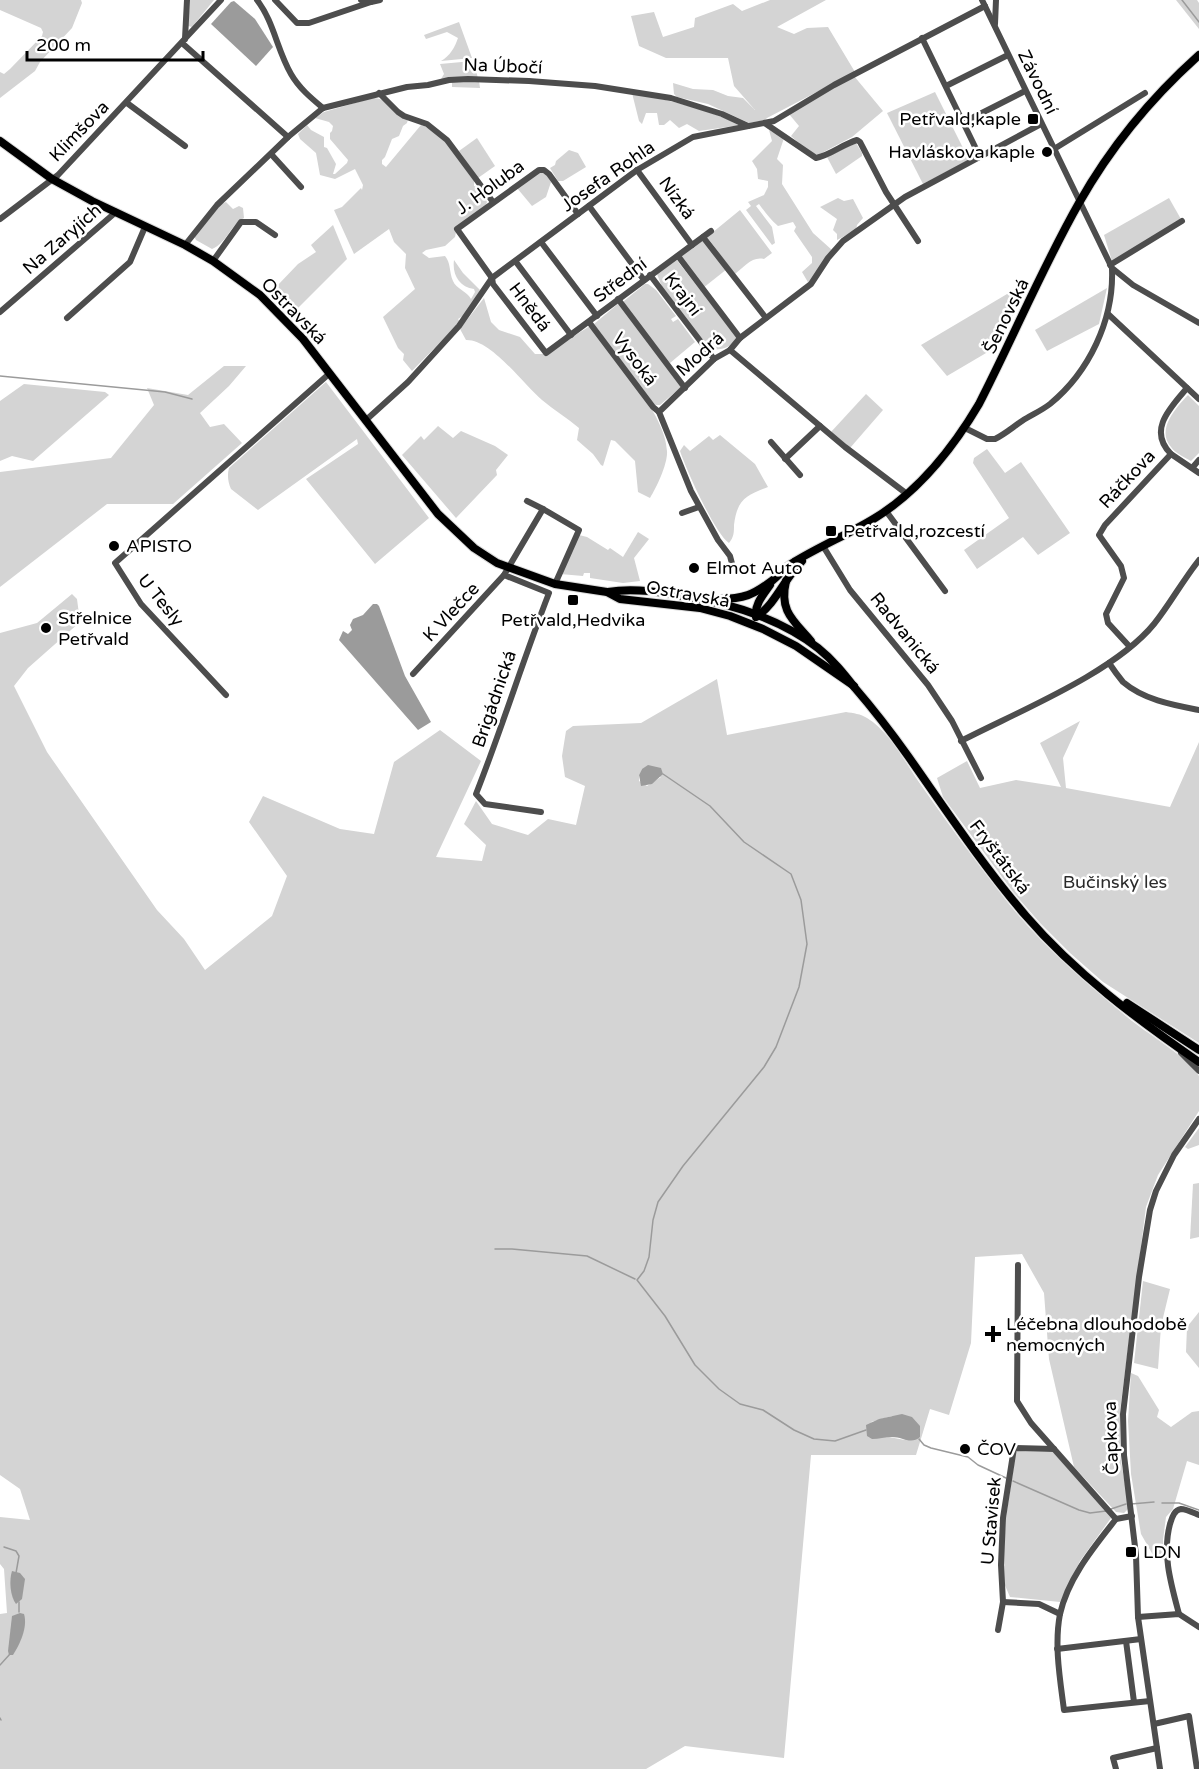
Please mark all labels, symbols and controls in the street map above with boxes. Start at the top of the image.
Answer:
scale bar [27,24,202,62]
text: 200 m [36,34,91,56]
street label: Závodní [1013,46,1063,118]
street label: Na Úbočí [463,54,543,78]
street label: Klimšova [44,96,114,166]
place label: Petřvald,kaple [899,108,1021,130]
marker: Petřvald,kaple [1026,112,1040,126]
street label: Josefa Rohla [557,136,659,216]
place label: Havláskova kaple [888,141,1035,163]
marker: Havláskova kaple [1040,145,1054,159]
street label: J. Holuba [452,155,528,219]
street label: Nízká [654,172,700,224]
street label: Na Zaryjích [18,199,106,279]
street label: Střední [589,252,651,307]
street label: Krajní [659,268,707,321]
street label: Ostravská [257,273,331,349]
street label: Šenovská [978,275,1034,357]
street label: Hnědá [504,278,556,336]
street label: Modrá [672,327,728,381]
street label: Vysoká [608,328,662,390]
street label: Ráčkova [1094,445,1160,513]
place label: Petřvald,rozcestí [843,520,986,542]
marker: Petřvald,rozcestí [824,524,838,538]
place label: APISTO [126,535,192,557]
marker: APISTO [107,539,121,553]
place label: Elmot Auto [706,557,803,579]
marker: Elmot Auto [687,561,701,575]
street label: U Tesly [133,569,189,631]
street label: Ostravská [644,576,732,612]
street label: K Vlečce [418,578,484,646]
street label: Radvanická [865,588,945,678]
marker: Petřvald,Hedvika [566,593,580,607]
place label: Střelnice Petřvald [58,607,132,650]
place label: Petřvald,Hedvika [501,609,645,631]
marker: Střelnice Petřvald [39,621,53,635]
street label: Brigádnická [467,648,521,750]
street label: Fryštátská [965,815,1035,899]
park label: Bučinský les [1063,871,1167,893]
place label: Léčebna dlouhodobě nemocných [1006,1313,1187,1356]
marker: Léčebna dlouhodobě nemocných [984,1325,1002,1343]
street label: Čapkova [1099,1401,1123,1475]
place label: ČOV [977,1438,1017,1460]
marker: ČOV [958,1442,972,1456]
street label: U Stavisek [976,1476,1006,1566]
place label: LDN [1143,1541,1181,1563]
marker: LDN [1124,1545,1138,1559]

